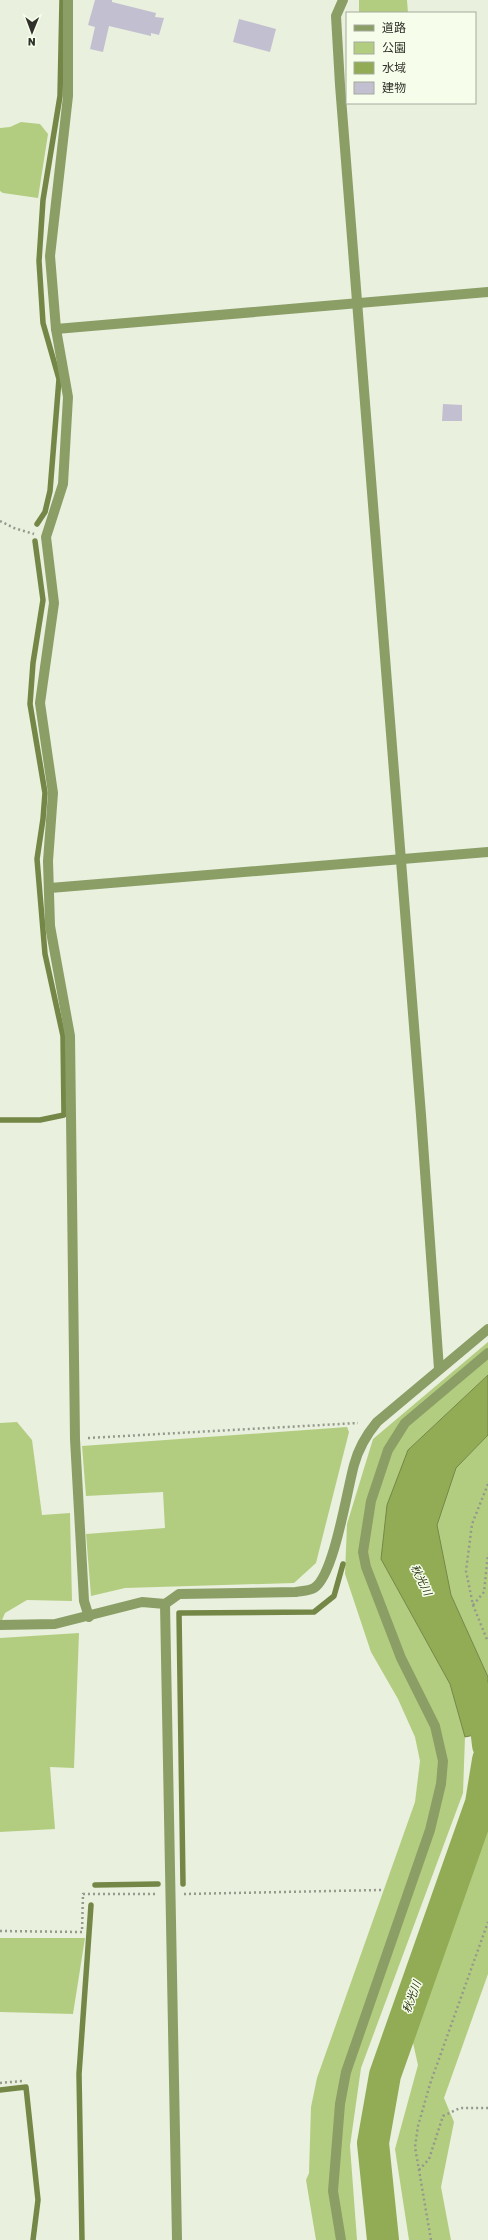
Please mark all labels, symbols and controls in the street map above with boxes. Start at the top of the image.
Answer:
north arrow [12,12,52,52]
legend [346,12,476,104]
text: 道路 [382,21,406,35]
text: N [28,35,36,48]
text: 公園 [382,41,406,55]
text: 水域 [382,61,406,75]
text: 建物 [382,81,406,95]
water label: 秋光川 [408,1562,435,1599]
water label: 秋光川 [400,1978,424,2015]

